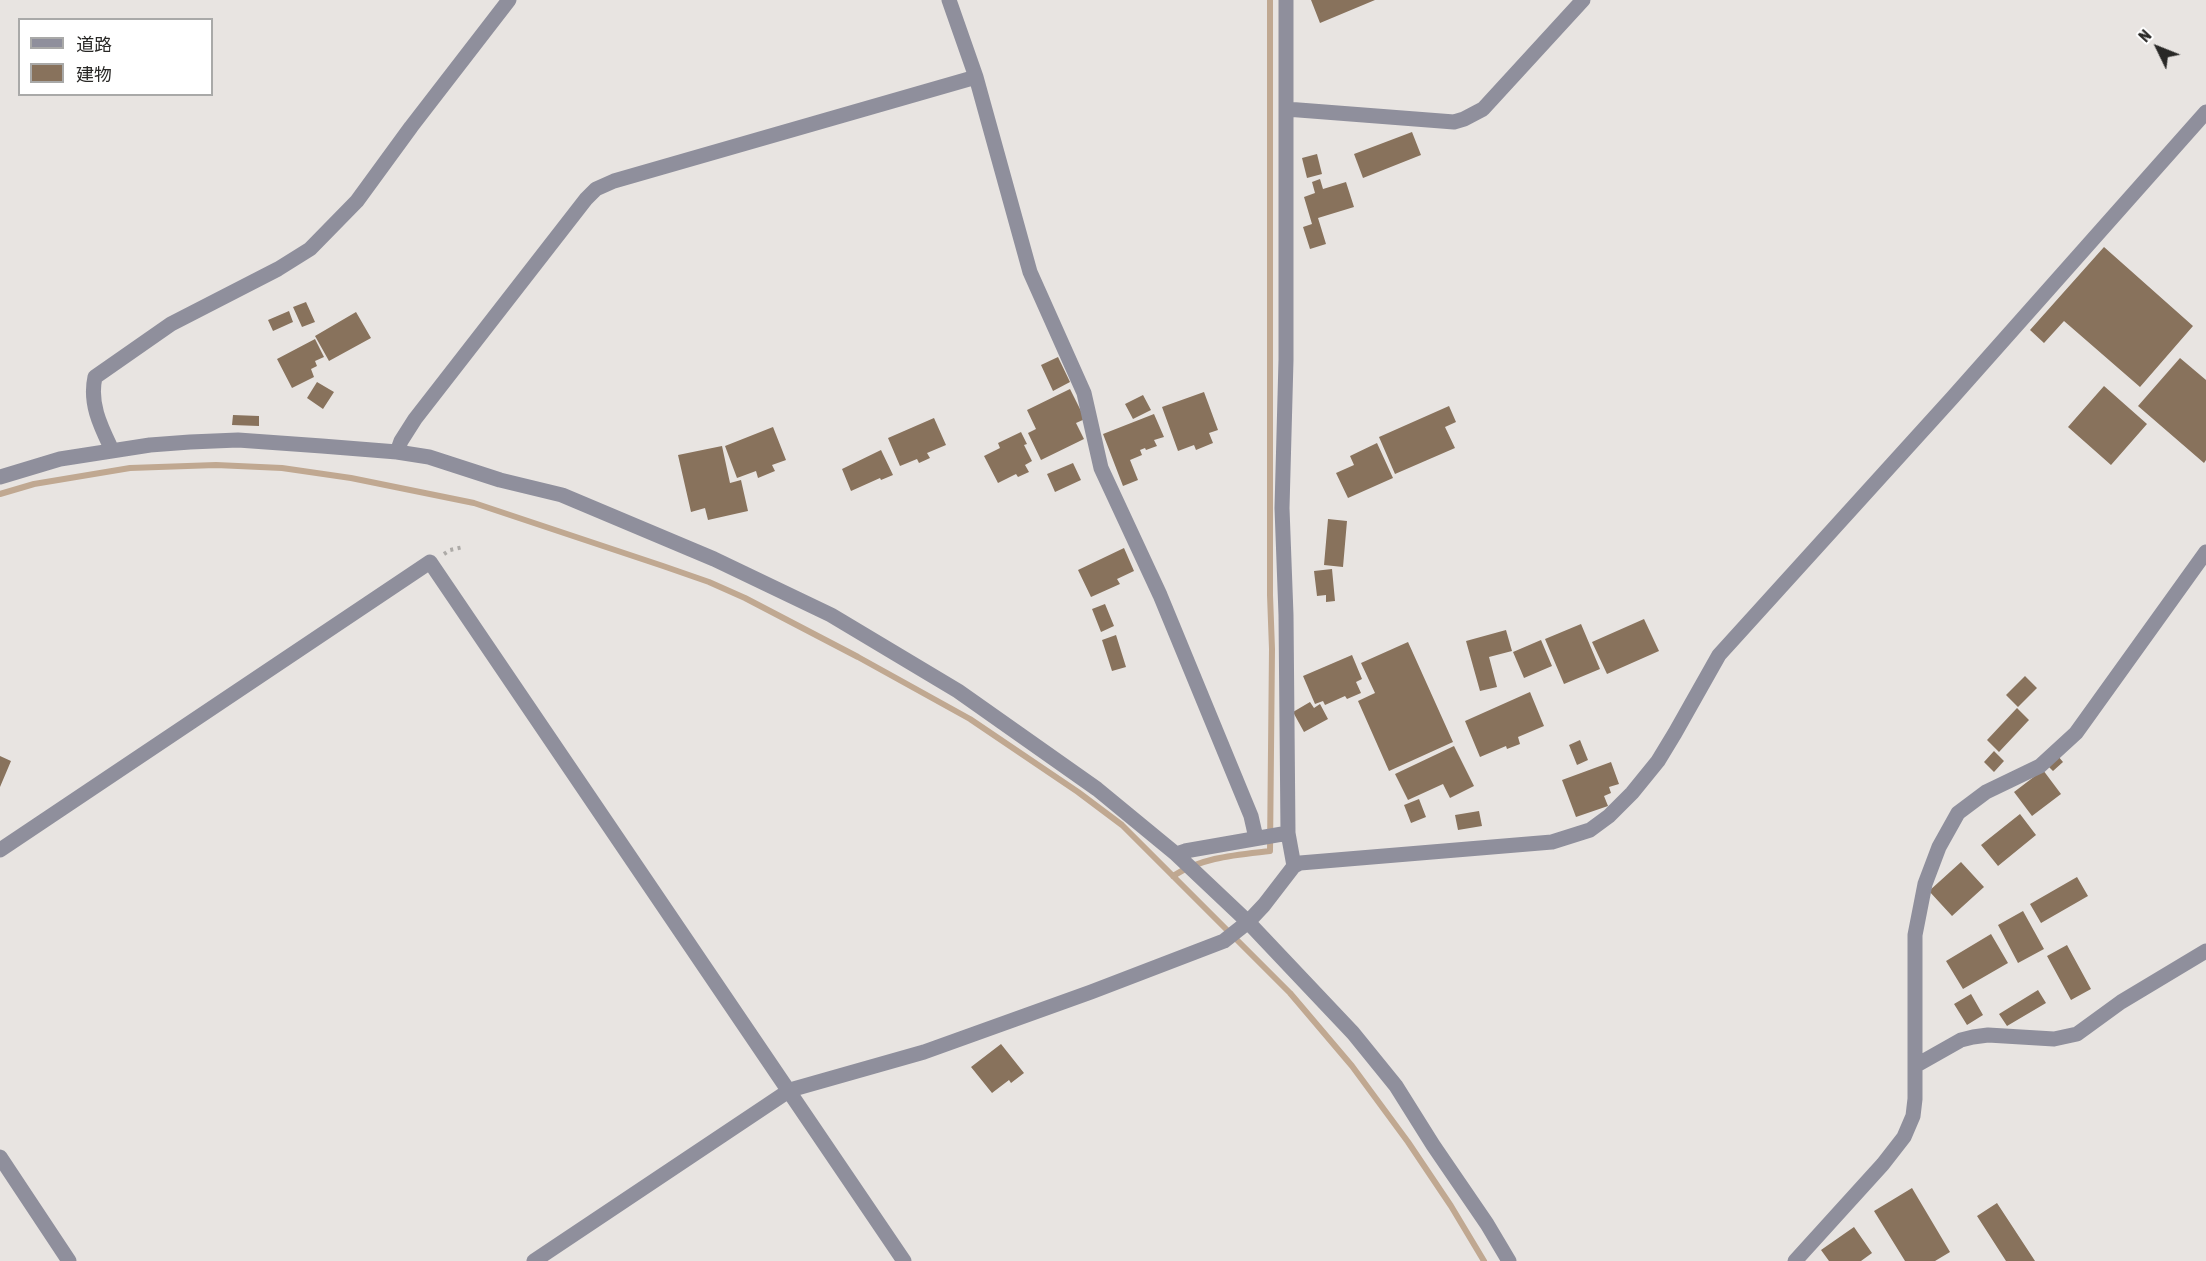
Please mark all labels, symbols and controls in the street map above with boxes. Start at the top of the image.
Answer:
legend [18,18,213,96]
north arrow [2128,18,2188,78]
text: N [2135,26,2155,45]
text: 道路 [76,34,112,55]
text: 建物 [76,64,112,85]

